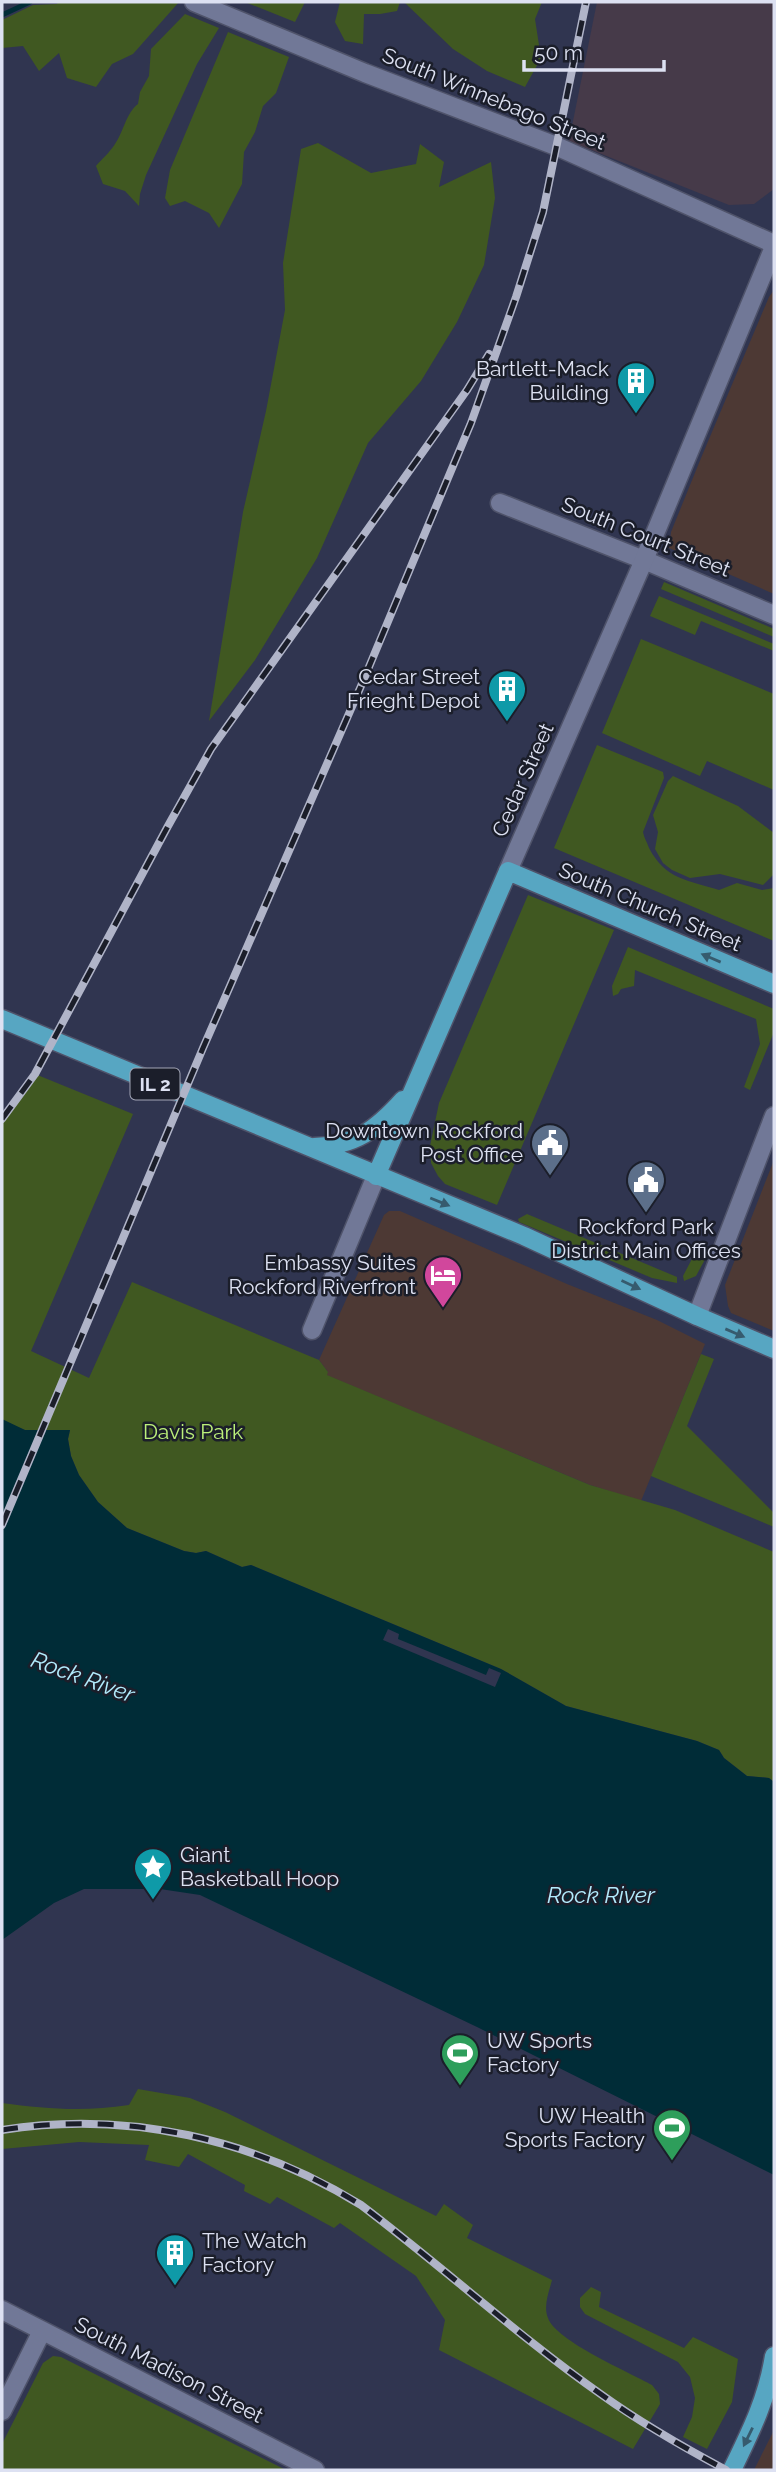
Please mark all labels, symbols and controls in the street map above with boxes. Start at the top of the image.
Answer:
scale bar [524,28,664,72]
text: 50 m [534,40,583,65]
street label: South Winnebago Street [379,42,609,155]
place label: Bartlett-Mack Building [476,356,609,405]
building icon: Bartlett-Mack Building [615,360,657,415]
street label: South Court Street [558,491,734,582]
place label: Cedar Street Frieght Depot [347,664,480,713]
building icon: Cedar Street Frieght Depot [486,668,528,723]
street label: Cedar Street [486,719,559,840]
street label: South Church Street [555,857,745,956]
one-way arrow [701,952,722,963]
road number: IL 2 [130,1068,180,1100]
place label: Downtown Rockford Post Office [325,1118,523,1167]
public building icon: Downtown Rockford Post Office [529,1122,571,1177]
public building icon: Rockford Park District Main Offices [625,1159,667,1214]
one-way arrow [429,1196,450,1207]
place label: Rockford Park District Main Offices [551,1214,741,1263]
place label: Embassy Suites Rockford Riverfront [229,1250,416,1299]
hotel icon: Embassy Suites Rockford Riverfront [422,1254,464,1309]
one-way arrow [620,1280,641,1291]
one-way arrow [725,1327,746,1338]
park label: Davis Park [143,1419,243,1444]
water label: Rock River [28,1645,140,1708]
place label: Giant Basketball Hoop [180,1842,339,1891]
place icon: Giant Basketball Hoop [132,1846,174,1901]
water label: Rock River [547,1881,656,1908]
place label: UW Sports Factory [487,2028,592,2077]
sports icon: UW Sports Factory [439,2032,481,2087]
place label: UW Health Sports Factory [505,2103,645,2152]
sports icon: UW Health Sports Factory [651,2107,693,2162]
place label: The Watch Factory [202,2228,307,2277]
building icon: The Watch Factory [154,2232,196,2287]
street label: South Madison Street [71,2311,268,2428]
one-way arrow [742,2427,754,2447]

